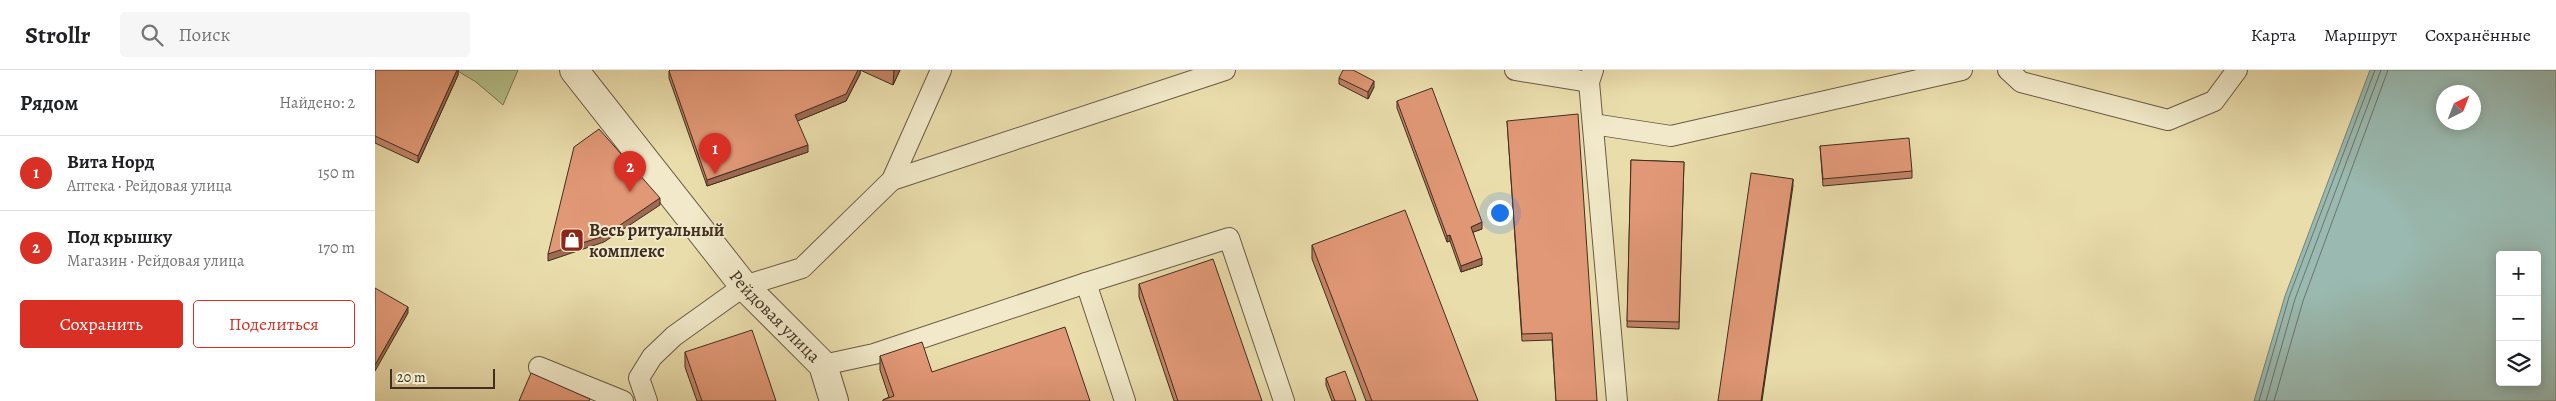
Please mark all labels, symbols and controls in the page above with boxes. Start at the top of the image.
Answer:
search box [120,12,470,57]
text: Strollr [25,19,90,51]
icon: search [138,21,166,49]
text: Поиск [178,22,230,48]
text: Карта [2251,23,2296,47]
text: Маршрут [2324,23,2397,47]
text: Сохранённые [2425,23,2531,47]
north arrow [2436,85,2481,130]
text: Рядом [20,89,78,117]
text: Найдено: 2 [279,92,355,114]
pin: 1 [699,133,731,174]
text: Вита Норд [67,149,154,175]
pin: 2 [614,151,646,192]
text: 1 [33,162,39,184]
text: 150 m [318,162,355,184]
text: Аптека · Рейдовая улица [67,175,232,197]
your location [1487,200,1513,226]
place label: Весь ритуальный комплекс [589,218,725,263]
text: Под крышку [67,224,172,250]
shop icon: Весь ритуальный комплекс [559,227,585,253]
text: 2 [32,237,40,259]
text: 170 m [318,237,355,259]
text: Магазин · Рейдовая улица [67,250,244,272]
map controls [2496,251,2541,386]
button: + [2496,251,2541,296]
street label: Рейдовая улица [724,265,826,368]
button: − [2496,296,2541,341]
button: Сохранить [20,300,183,348]
button: Поделиться [193,300,355,348]
button: layers [2496,341,2541,386]
scale bar [390,366,495,389]
text: 20 m [397,368,426,387]

